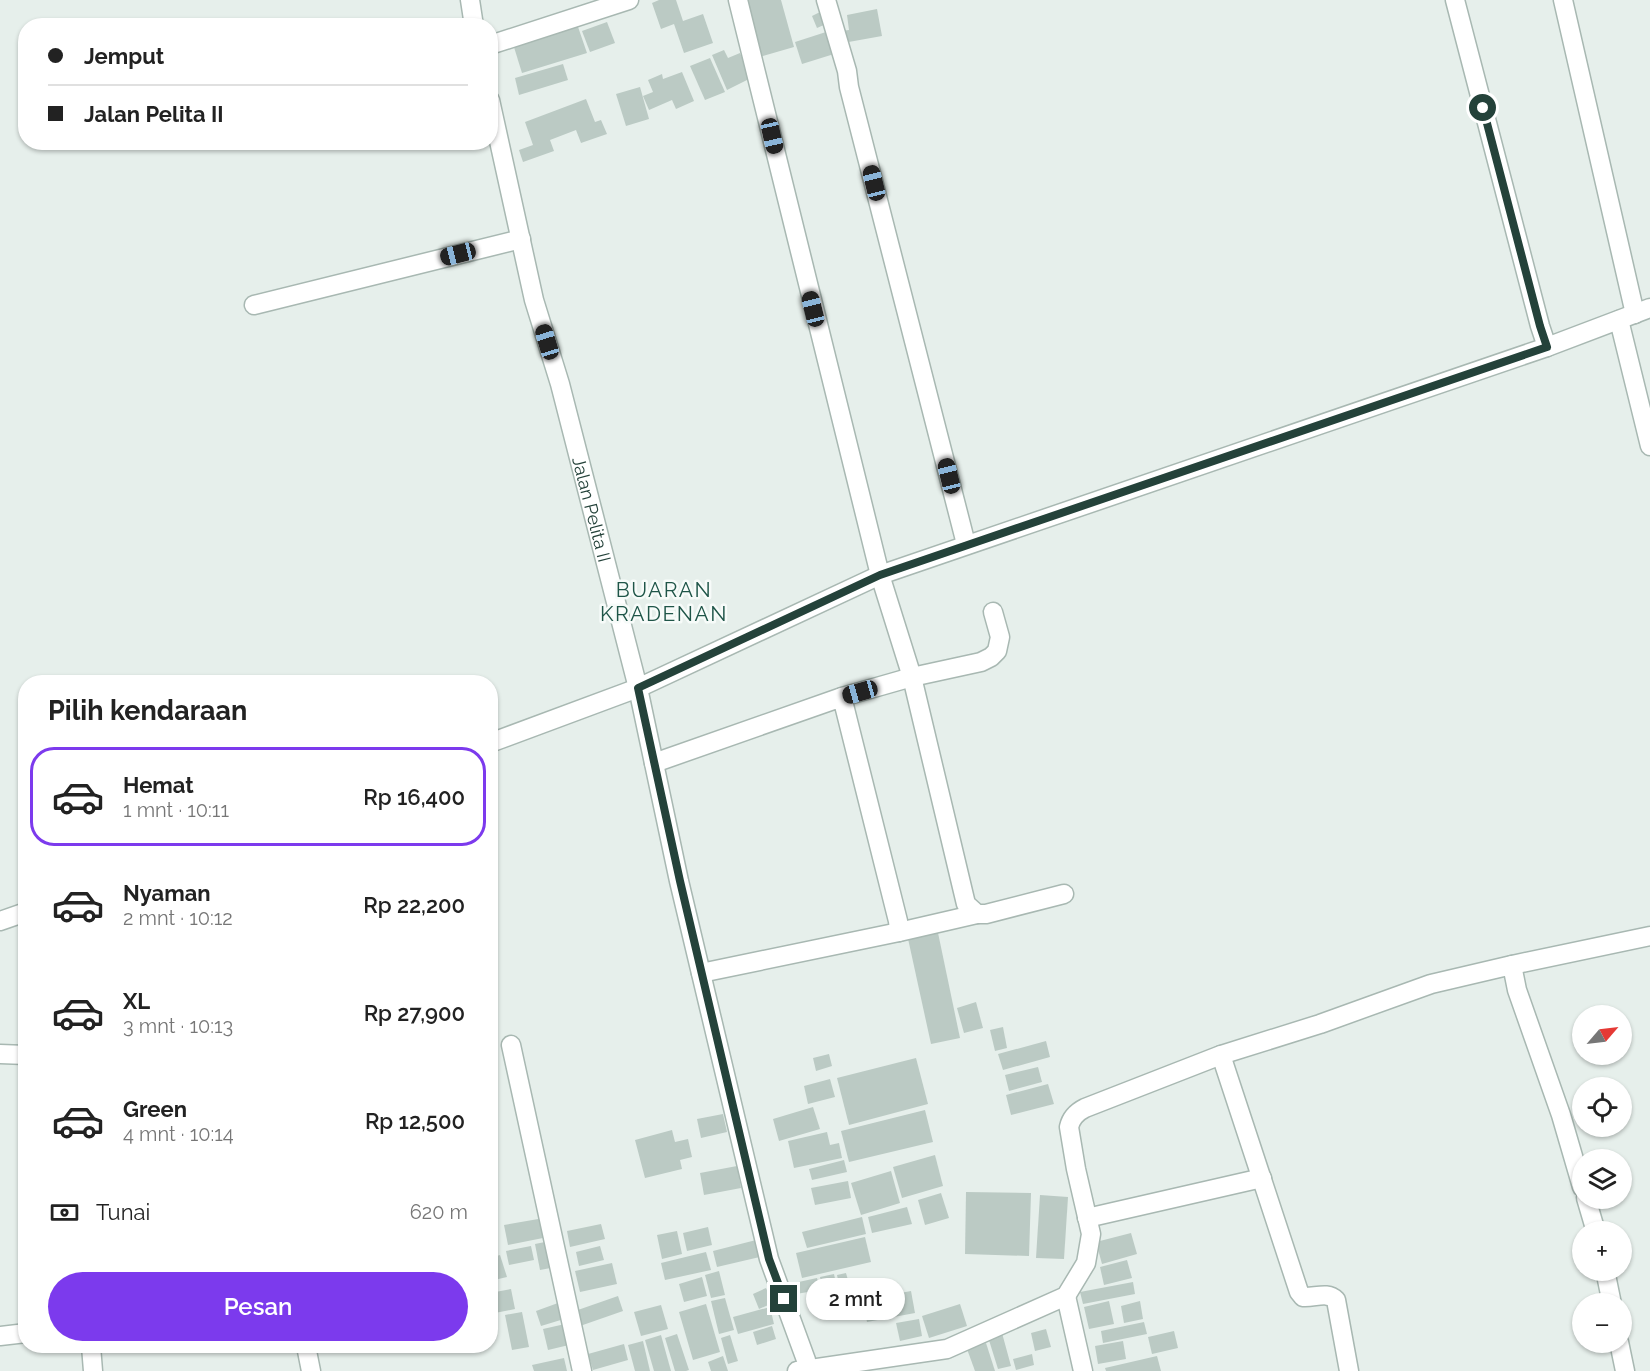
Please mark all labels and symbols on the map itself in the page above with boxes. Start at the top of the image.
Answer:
route start [1469,94,1496,121]
car [759,116,785,156]
car [861,163,887,203]
car [438,241,478,267]
car [800,289,826,329]
car [533,322,561,362]
street label: Jalan Pelita II [569,454,616,564]
car [936,456,962,496]
district label: BUARAN KRADENAN [600,577,728,626]
car [840,678,880,706]
north arrow [1572,1005,1632,1065]
callout: 2 mnt [805,1278,904,1320]
route end [770,1285,797,1312]

